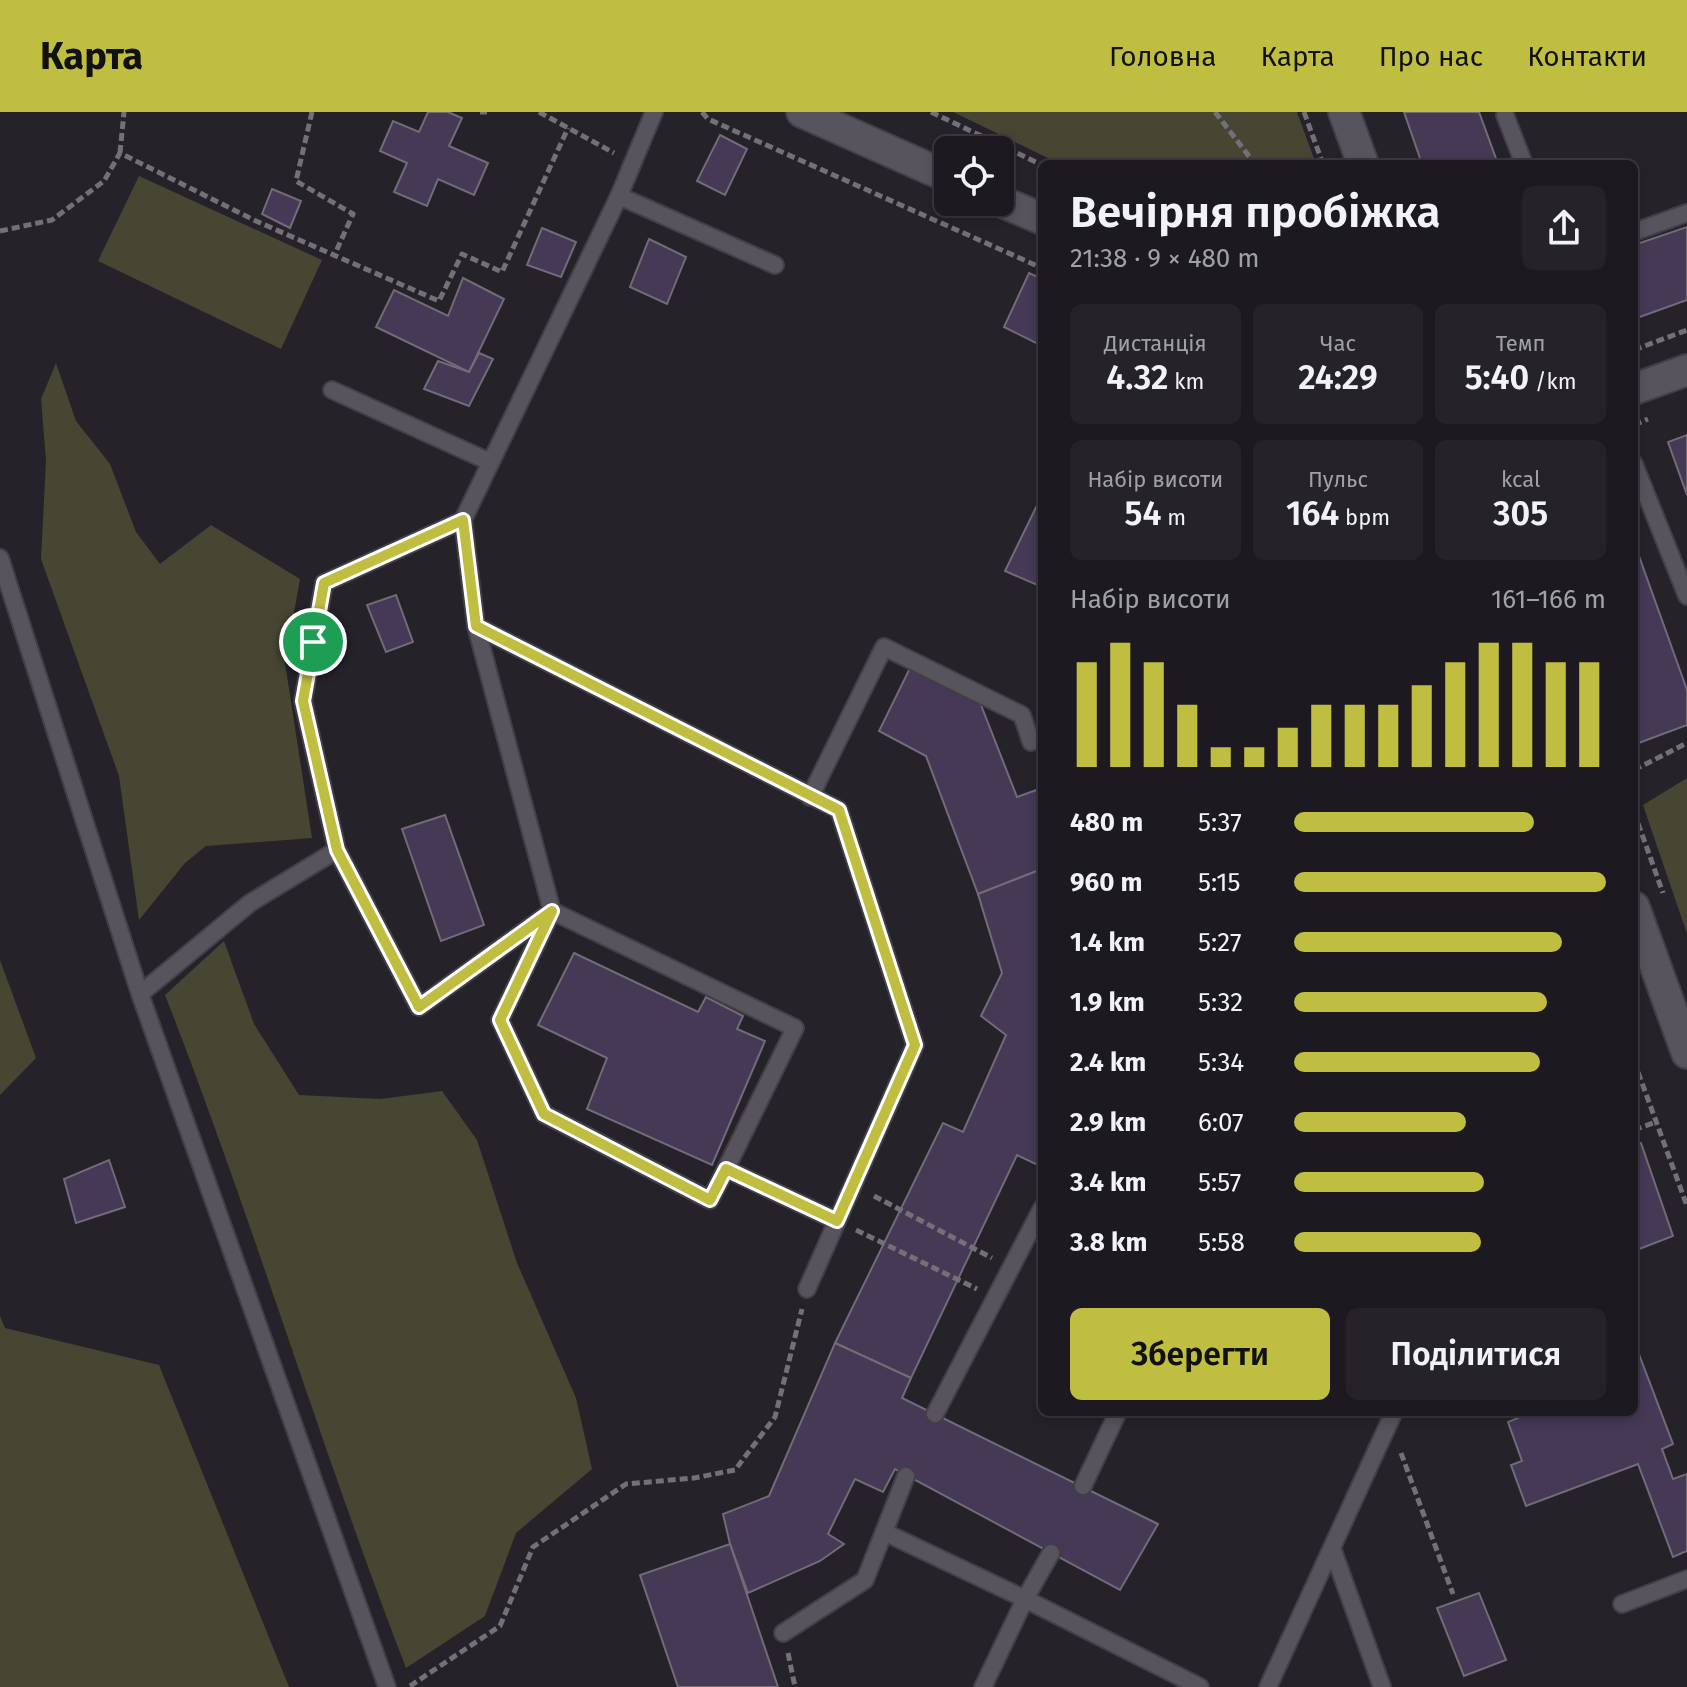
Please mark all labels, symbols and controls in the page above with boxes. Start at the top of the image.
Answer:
text: Карта [40,33,143,79]
text: Головна [1109,40,1217,73]
text: Карта [1261,40,1335,73]
text: Про нас [1379,40,1483,73]
text: Контакти [1527,40,1647,73]
map controls [934,136,1014,216]
button: locate [934,136,1014,216]
text: Вечірня пробіжка [1070,186,1441,239]
button: share [1522,186,1606,270]
text: 21:38 · 9 × 480 m [1070,243,1260,274]
text: Дистанція [1104,330,1207,357]
text: Час [1320,330,1356,357]
text: Темп [1496,330,1546,357]
text: 4.32 [1106,357,1168,398]
text: 24:29 [1298,357,1378,398]
text: 5:40 [1465,357,1529,398]
text: km [1168,368,1204,395]
text: /km [1529,368,1577,395]
text: Набір висоти [1087,466,1223,493]
text: Пульс [1308,466,1368,493]
text: kcal [1501,466,1540,493]
text: 54 [1125,493,1161,534]
text: 164 [1286,493,1339,534]
text: 305 [1493,493,1548,534]
text: m [1161,504,1186,531]
text: bpm [1339,504,1390,531]
text: Набір висоти [1070,584,1231,615]
text: 161–166 m [1491,584,1606,615]
pin [279,608,347,676]
icon: arrive [291,620,335,664]
text: 480 m [1070,807,1143,838]
text: 5:37 [1198,807,1242,838]
text: 960 m [1070,867,1143,898]
text: 5:15 [1198,867,1241,898]
text: 1.4 km [1070,927,1145,958]
text: 5:27 [1198,927,1241,958]
text: 1.9 km [1070,987,1145,1018]
text: 5:32 [1198,987,1243,1018]
text: 2.4 km [1070,1047,1146,1078]
text: 5:34 [1198,1047,1244,1078]
text: 2.9 km [1070,1107,1146,1138]
text: 6:07 [1198,1107,1244,1138]
text: 3.4 km [1070,1167,1146,1198]
text: 5:57 [1198,1167,1241,1198]
text: 3.8 km [1070,1227,1147,1258]
text: 5:58 [1198,1227,1245,1258]
button: Зберегти [1070,1308,1330,1400]
button: Поділитися [1346,1308,1606,1400]

